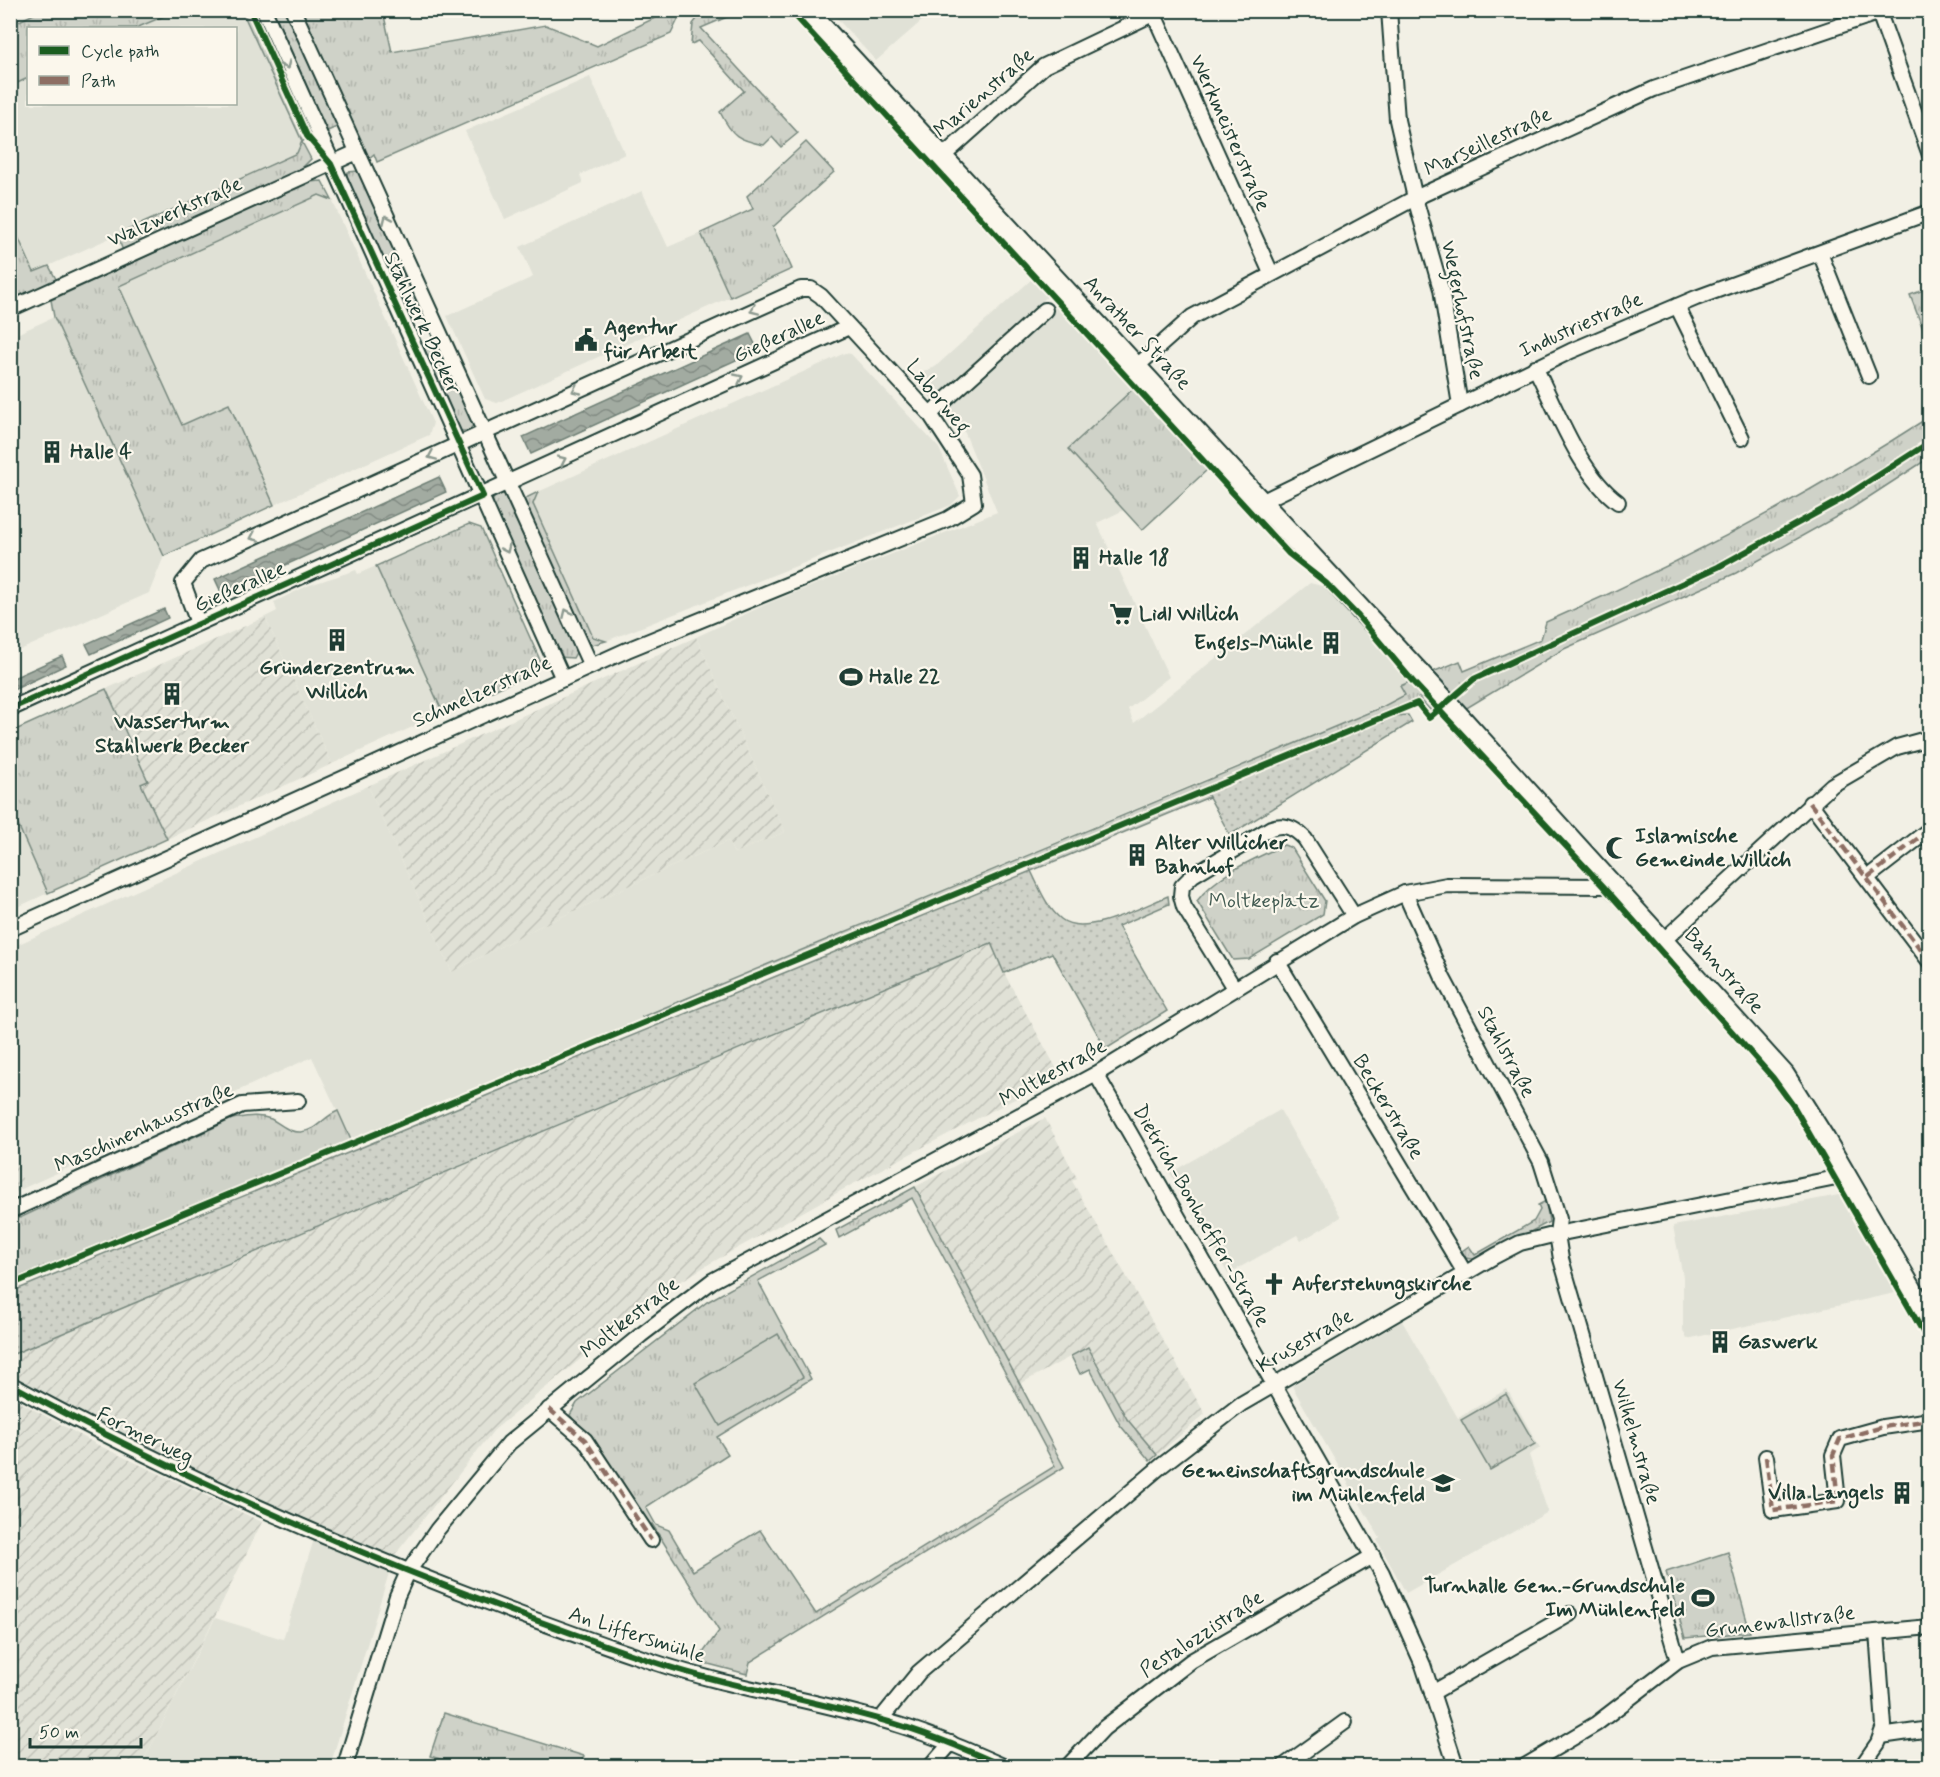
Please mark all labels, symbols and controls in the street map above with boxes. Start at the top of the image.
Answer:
legend [27,27,237,105]
text: Cycle path [81,40,159,64]
street label: Marienstraße [928,41,1040,145]
street label: Werkmeisterstraße [1183,50,1277,216]
one-way arrow [279,58,291,69]
text: Path [81,70,116,94]
street label: Marseillestraße [1420,100,1556,184]
street label: Walzwerkstraße [103,170,247,254]
one-way arrow [382,214,394,225]
street label: Wegerhofstraße [1432,238,1490,382]
street label: Stahlwerk Becker [377,247,467,399]
street label: Anrather Straße [1077,270,1197,396]
street label: Industriestraße [1515,285,1647,365]
one-way arrow [749,302,760,314]
street label: Gießerallee [729,304,829,370]
place label: Agentur für Arbeit [603,314,698,366]
public building icon: Agentur für Arbeit [573,327,599,353]
street label: Laborweg [898,354,977,442]
one-way arrow [733,374,744,386]
one-way arrow [572,383,583,395]
place label: Halle 4 [70,438,133,466]
building icon: Halle 4 [39,439,65,465]
one-way arrow [427,449,438,461]
one-way arrow [556,455,567,467]
one-way arrow [250,529,261,541]
one-way arrow [499,543,511,554]
place label: Halle 18 [1099,544,1170,572]
building icon: Halle 18 [1068,545,1094,571]
street label: Gießerallee [190,554,290,620]
place label: Lidl Willich [1139,600,1239,628]
supermarket icon: Lidl Willich [1108,601,1134,627]
one-way arrow [563,608,575,619]
building icon: Gründerzentrum Willich [324,627,350,653]
place label: Engels-Mühle [1194,629,1314,659]
building icon: Engels-Mühle [1318,630,1344,656]
street label: Schmelzerstraße [408,649,556,735]
place label: Gründerzentrum Willich [259,654,415,706]
place label: Halle 22 [869,663,940,691]
sports icon: Halle 22 [838,664,864,690]
building icon: Wasserturm Stahlwerk Becker [159,681,185,707]
place label: Wasserturm Stahlwerk Becker [95,708,250,760]
place label: Islamische Gemeinde Willich [1635,822,1792,874]
place label: Alter Willicher Bahnhof [1155,829,1288,881]
mosque icon: Islamische Gemeinde Willich [1604,835,1630,861]
building icon: Alter Willicher Bahnhof [1124,842,1150,868]
park label: Moltkeplatz [1208,887,1320,915]
street label: Bahnstraße [1678,922,1770,1020]
street label: Stahlstraße [1470,1001,1542,1103]
street label: Moltkestraße [994,1032,1112,1114]
street label: Beckerstraße [1346,1049,1430,1165]
street label: Maschinenhausstraße [50,1076,238,1180]
street label: Dietrich-Bonhoeffer-Straße [1126,1099,1276,1333]
street label: Moltkestraße [575,1270,685,1366]
place label: Auferstehungskirche [1292,1270,1473,1300]
church icon: Auferstehungskirche [1261,1271,1287,1297]
street label: Krusestraße [1252,1302,1358,1380]
place label: Gaswerk [1738,1328,1818,1356]
building icon: Gaswerk [1707,1329,1733,1355]
street label: Wilhelmstraße [1605,1376,1667,1508]
street label: Formerweg [92,1401,198,1472]
place label: Gemeinschaftsgrundschule im Mühlenfeld [1181,1457,1425,1509]
school or university icon: Gemeinschaftsgrundschule im Mühlenfeld [1430,1470,1456,1496]
place label: Villa Langels [1768,1479,1885,1509]
building icon: Villa Langels [1889,1480,1915,1506]
place label: Turnhalle Gem.-Grundschule Im Mühlenfeld [1424,1572,1685,1624]
street label: Pestalozzistraße [1135,1584,1269,1684]
sports icon: Turnhalle Gem.-Grundschule Im Mühlenfeld [1690,1585,1716,1611]
street label: Grunewallstraße [1703,1599,1857,1645]
street label: An Liffersmühle [565,1600,709,1670]
scale bar [30,1711,141,1749]
text: 50 m [39,1721,79,1745]

